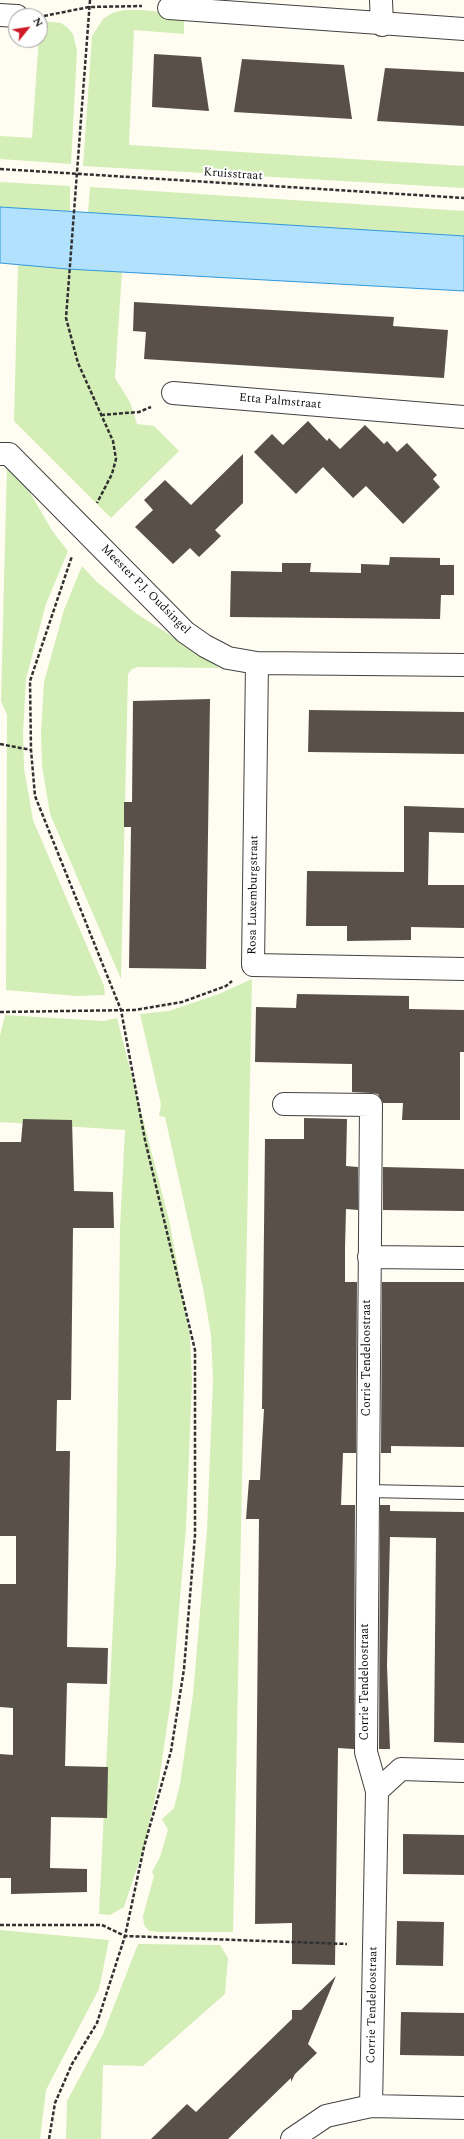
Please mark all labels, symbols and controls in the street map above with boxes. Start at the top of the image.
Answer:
north arrow [8,8,48,48]
text: N [28,14,48,30]
street label: Kruisstraat [203,166,263,184]
street label: Etta Palmstraat [238,391,322,413]
street label: Meester P.J. Oudsingel [97,542,193,638]
street label: Rosa Luxemburgstraat [246,835,262,955]
street label: Corrie Tendeloostraat [361,1300,375,1416]
street label: Corrie Tendeloostraat [359,1624,373,1740]
street label: Corrie Tendeloostraat [365,1946,381,2064]

